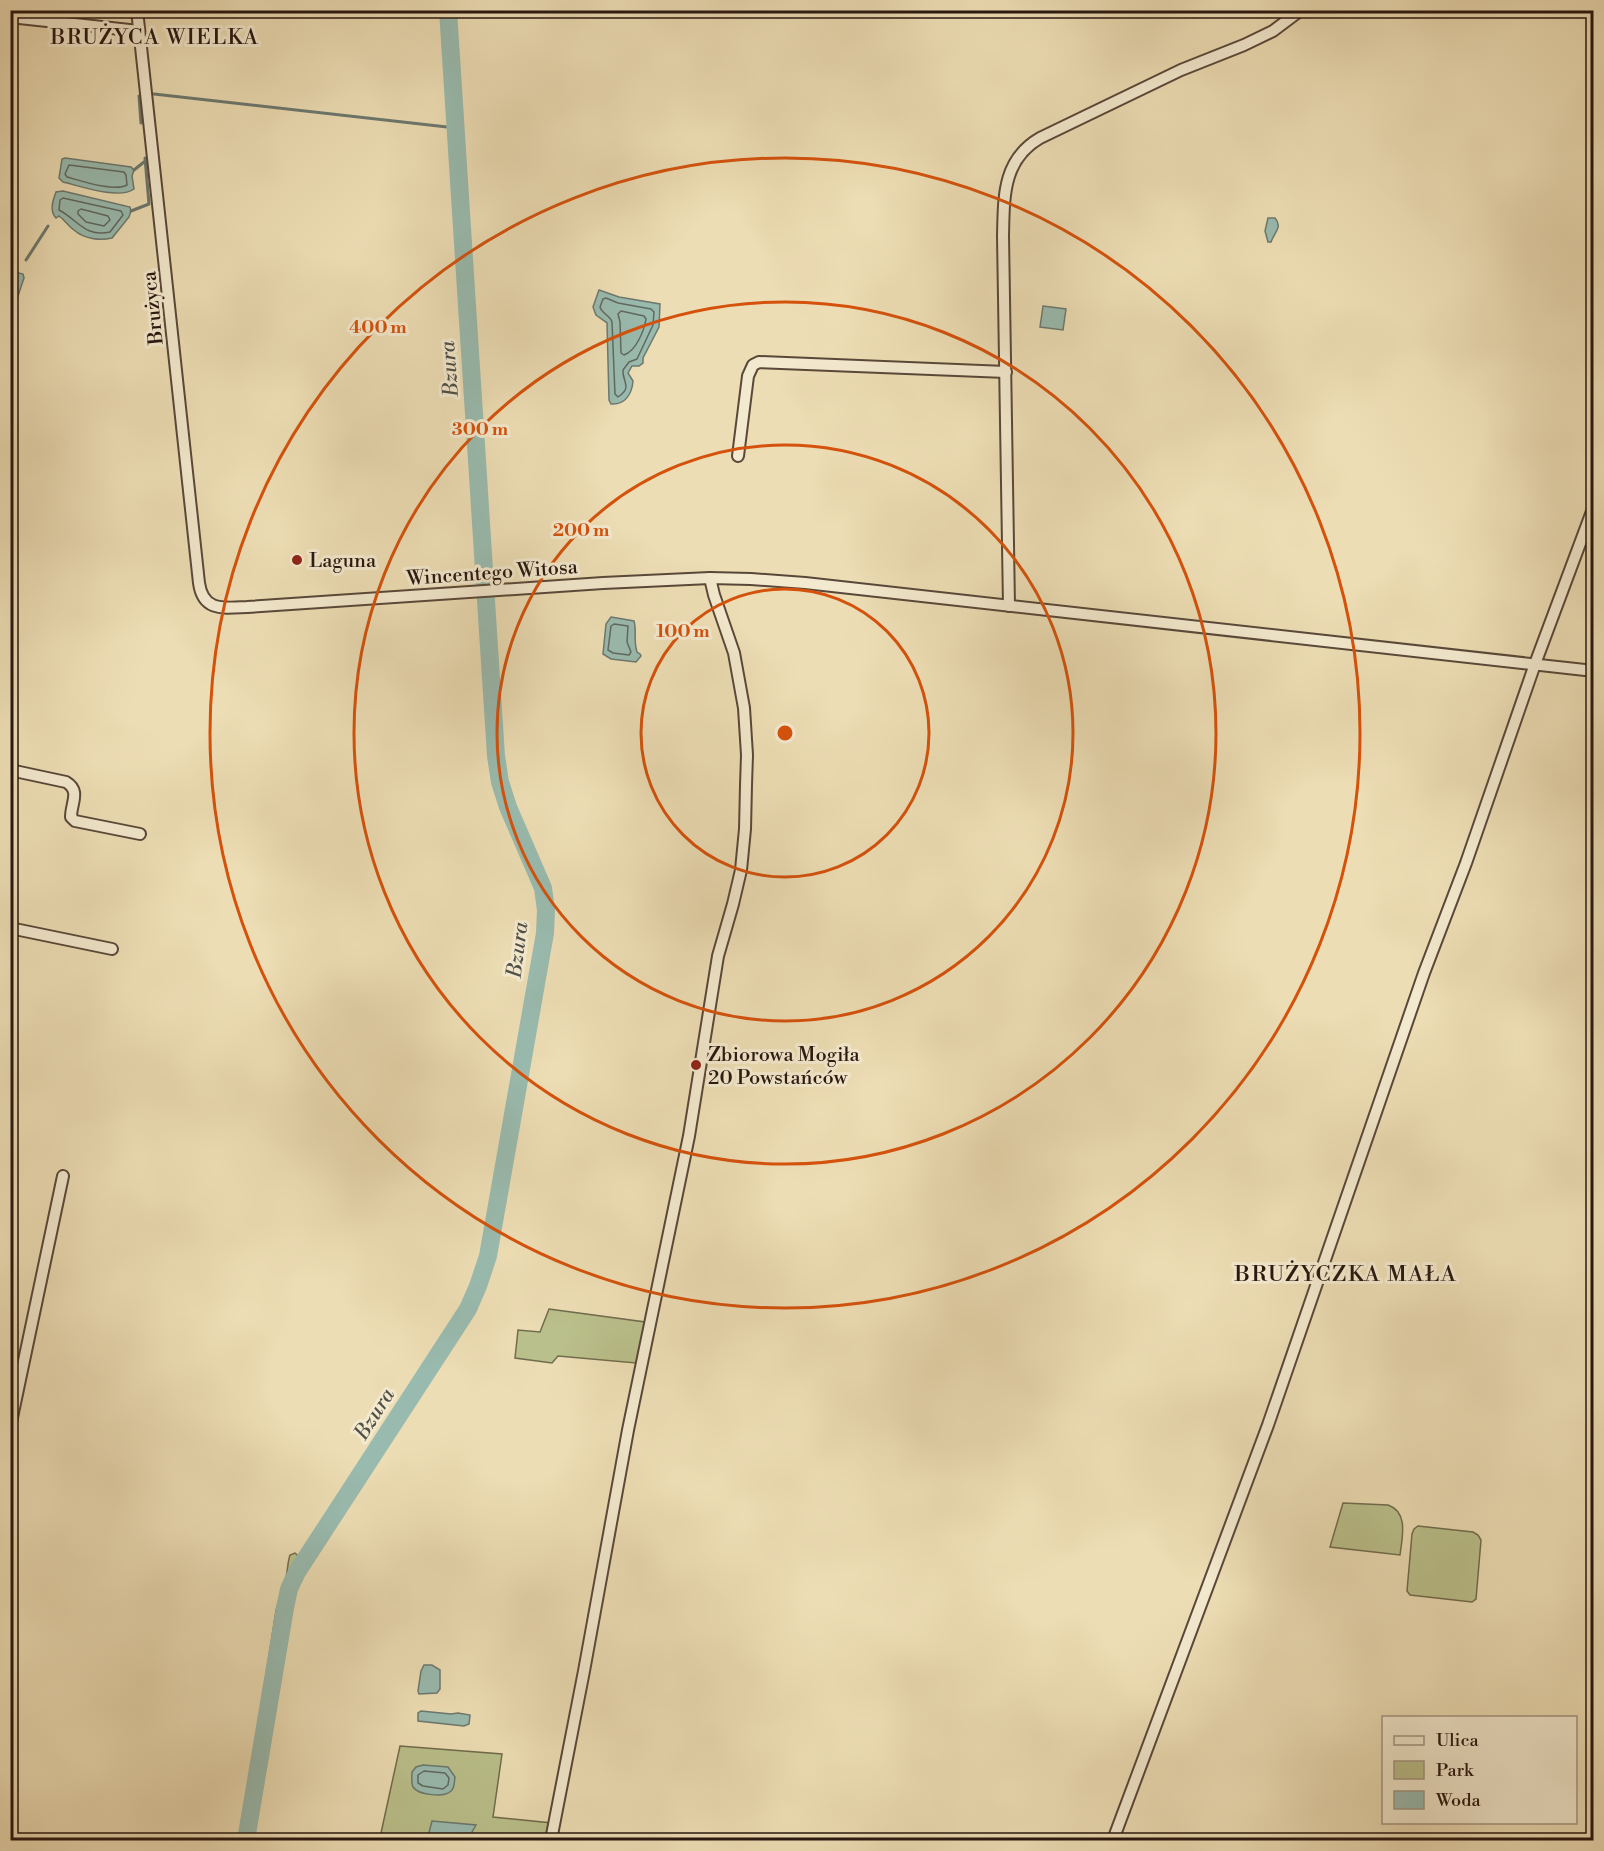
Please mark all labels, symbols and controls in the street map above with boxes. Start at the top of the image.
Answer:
district label: BRUŻYCA WIELKA [50,23,260,51]
street label: Brużyca [137,269,170,347]
text: 400 m [349,316,407,339]
water label: Bzura [435,340,465,399]
text: 300 m [452,418,509,441]
text: 200 m [553,519,610,542]
place label: Laguna [309,549,377,574]
marker: Laguna [290,553,304,567]
street label: Wincentego Witosa [405,555,579,592]
text: 100 m [656,620,710,643]
centre of rings [775,723,795,743]
water label: Bzura [502,920,534,981]
place label: Zbiorowa Mogiła 20 Powstańców [708,1043,860,1091]
marker: Zbiorowa Mogiła 20 Powstańców [689,1058,703,1072]
district label: BRUŻYCZKA MAŁA [1234,1260,1457,1288]
water label: Bzura [348,1384,401,1446]
legend [1382,1716,1577,1824]
text: Ulica [1436,1729,1480,1752]
text: Park [1436,1759,1475,1782]
text: Woda [1435,1789,1481,1812]

